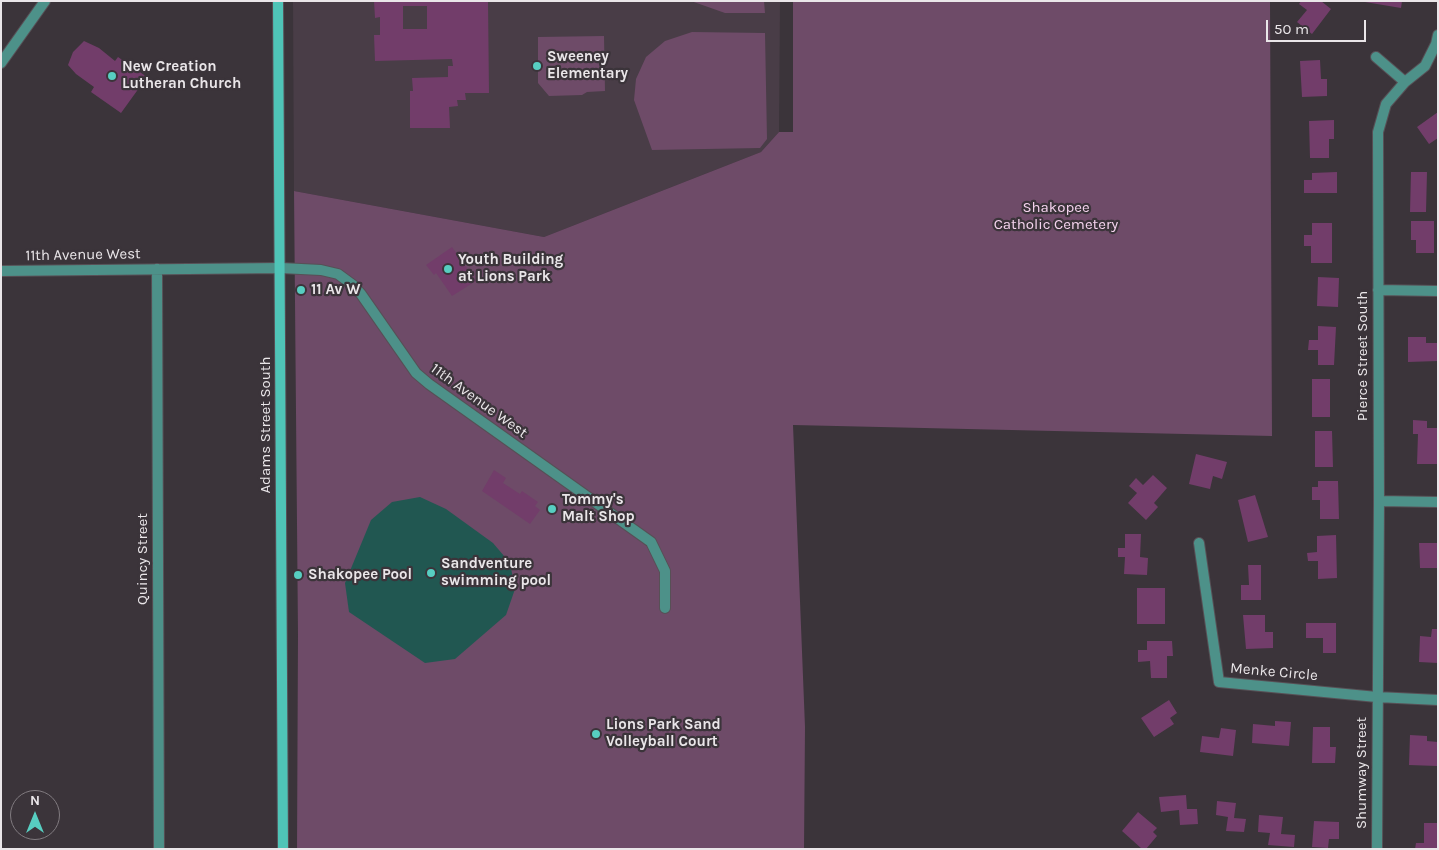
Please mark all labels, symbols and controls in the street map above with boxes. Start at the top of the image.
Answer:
scale bar [1269,10,1369,42]
text: 50 m [1274,20,1309,38]
place label: Sweeney Elementary [547,48,628,83]
place label: New Creation Lutheran Church [122,58,241,93]
marker: Sweeney Elementary [531,60,543,72]
marker: New Creation Lutheran Church [106,70,118,82]
park label: Shakopee Catholic Cemetery [994,199,1118,234]
street label: 11th Avenue West [25,245,141,265]
place label: Youth Building at Lions Park [458,251,563,286]
marker: Youth Building at Lions Park [442,263,454,275]
place label: 11 Av W [311,281,360,299]
marker: 11 Av W [295,284,307,296]
street label: Pierce Street South [1354,291,1372,421]
street label: Adams Street South [257,356,275,494]
street label: 11th Avenue West [427,360,531,442]
place label: Tommy's Malt Shop [562,491,635,526]
marker: Tommy's Malt Shop [546,503,558,515]
street label: Quincy Street [134,513,152,605]
place label: Sandventure swimming pool [441,555,551,590]
place label: Shakopee Pool [308,566,412,584]
marker: Sandventure swimming pool [425,567,437,579]
marker: Shakopee Pool [292,569,304,581]
street label: Menke Circle [1229,659,1319,685]
place label: Lions Park Sand Volleyball Court [606,716,721,751]
street label: Shumway Street [1353,717,1371,829]
marker: Lions Park Sand Volleyball Court [590,728,602,740]
north arrow [10,790,60,840]
text: N [30,792,40,809]

